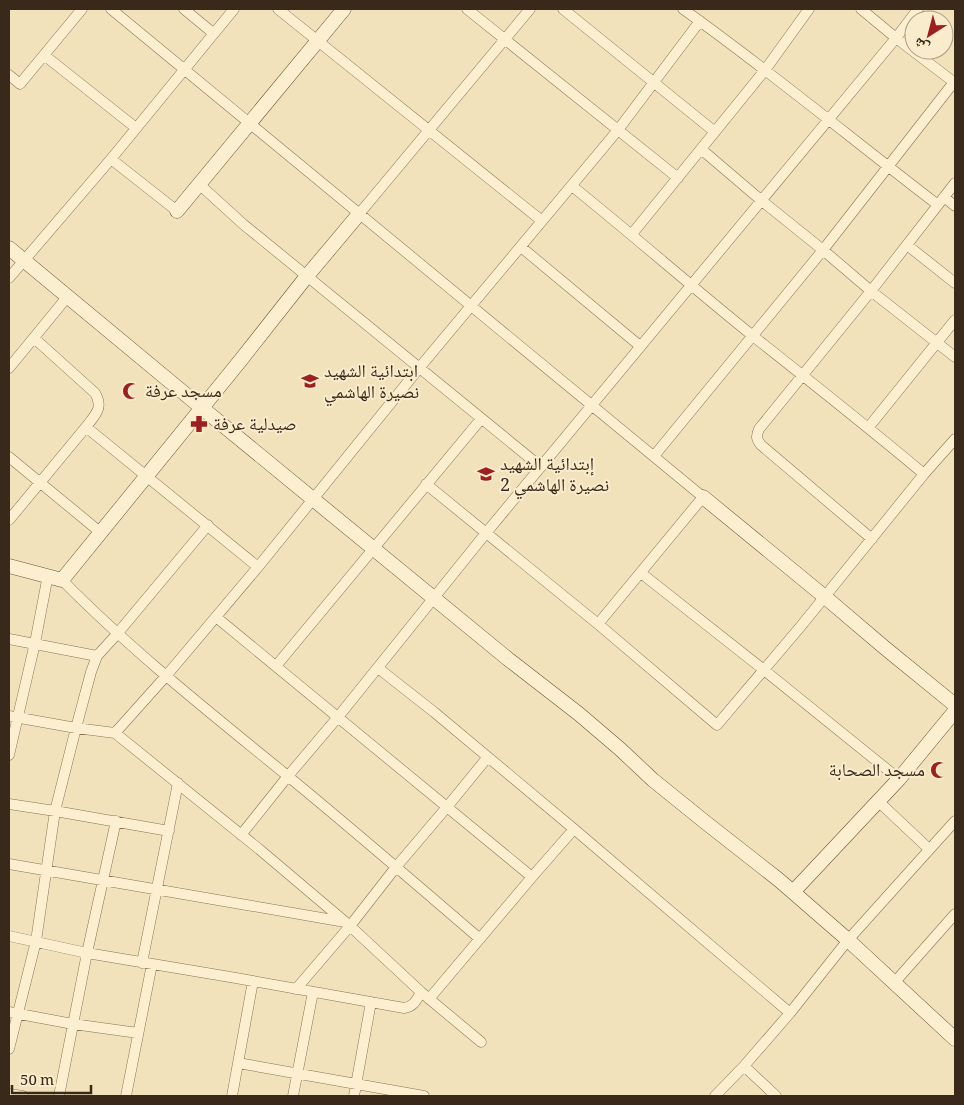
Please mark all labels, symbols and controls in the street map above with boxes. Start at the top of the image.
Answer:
north arrow [904,10,954,60]
text: ش [909,30,936,58]
place label: ابتدائية الشهيد نصيرة الهاشمي [324,358,419,409]
school or university icon: ابتدائية الشهيد نصيرة الهاشمي [300,371,320,391]
place label: مسجد عرفة [145,378,222,408]
mosque icon: مسجد عرفة [121,381,141,401]
place label: صيدلية عرفة [213,411,297,441]
pharmacy icon: صيدلية عرفة [189,414,209,434]
place label: إبتدائية الشهيد نصيرة الهاشمي 2 [500,451,609,502]
school or university icon: إبتدائية الشهيد نصيرة الهاشمي 2 [476,464,496,484]
place label: مسجد الصحابة [829,757,925,787]
mosque icon: مسجد الصحابة [929,760,949,780]
scale bar [12,1062,91,1094]
text: 50 m [20,1069,54,1095]

